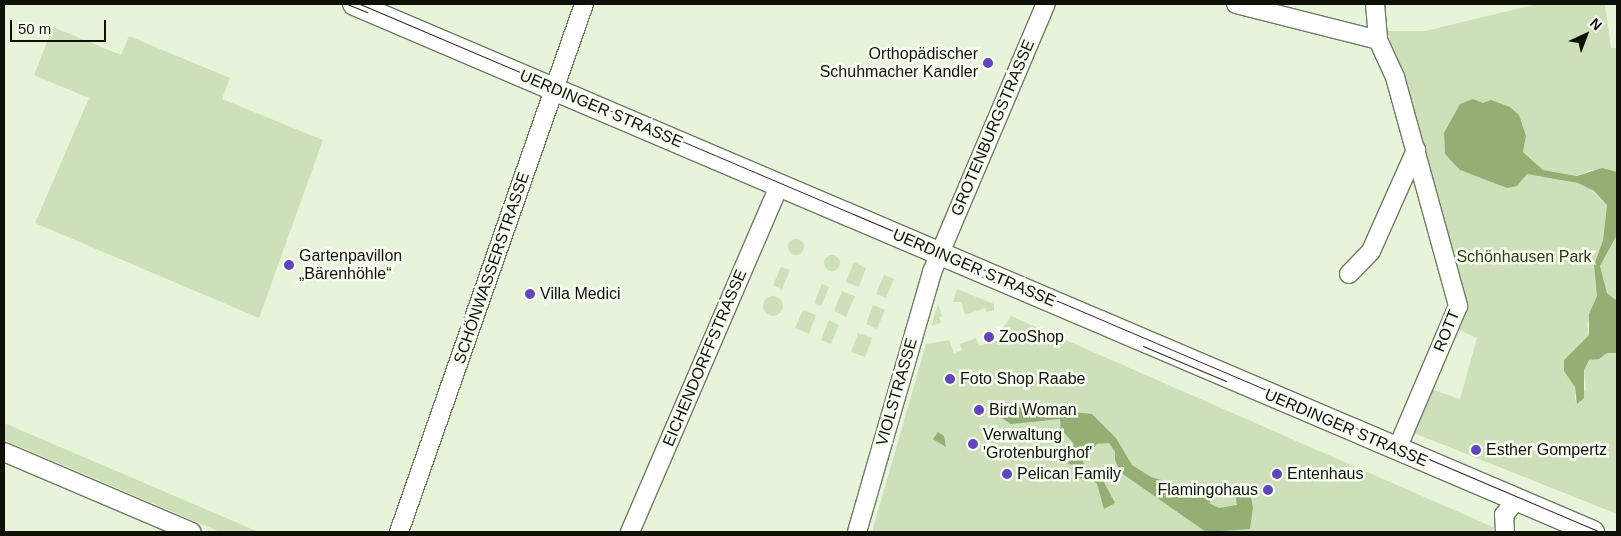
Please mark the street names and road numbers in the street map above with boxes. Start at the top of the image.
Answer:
street label: GROTENBURGSTRASSE [947,37,1039,219]
street label: UERDINGER STRASSE [517,66,685,152]
street label: SCHÖNWASSERSTRASSE [450,170,534,366]
street label: UERDINGER STRASSE [890,225,1058,311]
street label: EICHENDORFFSTRASSE [659,267,751,449]
street label: ROTT [1430,307,1464,355]
street label: VIOLSTRASSE [872,336,922,448]
street label: UERDINGER STRASSE [1262,385,1430,471]

